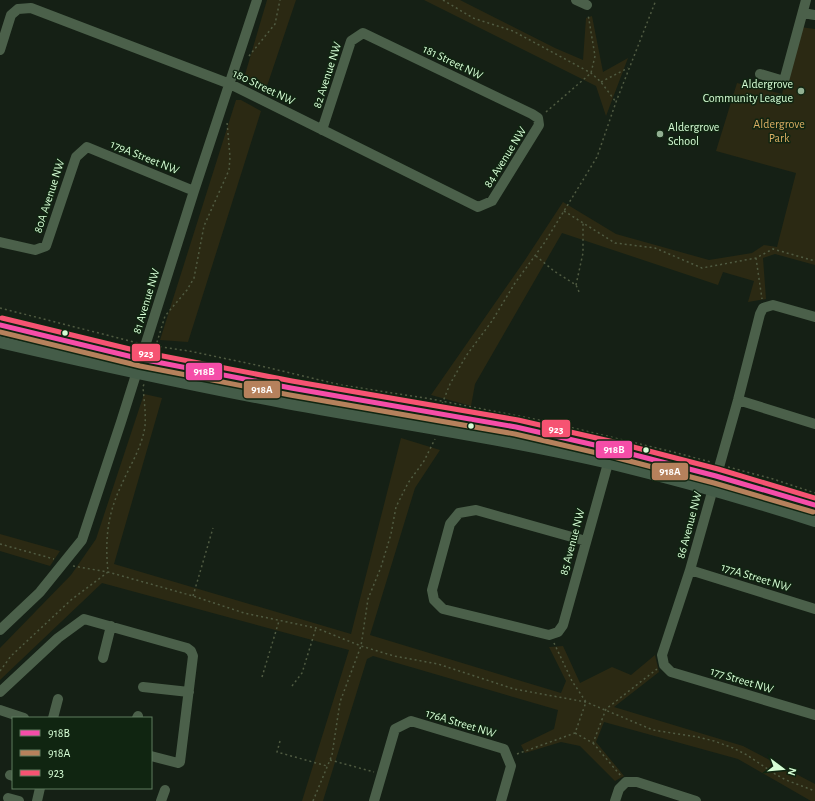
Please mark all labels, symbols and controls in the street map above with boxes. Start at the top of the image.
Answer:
street label: 82 Avenue NW [311,40,343,110]
street label: 181 Street NW [421,42,485,82]
street label: 180 Street NW [231,67,297,107]
place label: Aldergrove Community League [703,78,793,105]
marker: Aldergrove Community League [796,86,806,96]
park label: Aldergrove Park [753,118,805,144]
place label: Aldergrove School [668,121,719,147]
street label: 84 Avenue NW [482,124,529,189]
marker: Aldergrove School [655,129,665,139]
street label: 179A Street NW [109,138,181,176]
street label: 80A Avenue NW [31,157,67,234]
street label: 81 Avenue NW [130,267,162,335]
unlabelled marker [60,328,70,338]
line badge: 923 [131,343,161,362]
text: 923 [138,348,154,359]
line badge: 918B [185,362,223,381]
text: 918B [193,366,215,377]
line badge: 918A [243,380,281,399]
text: 918A [251,384,273,395]
line badge: 923 [541,419,571,438]
unlabelled marker [466,421,476,431]
text: 923 [548,424,564,435]
line badge: 918B [595,440,633,459]
text: 918B [603,444,625,455]
unlabelled marker [641,445,651,455]
line badge: 918A [651,462,689,481]
text: 918A [659,466,681,477]
street label: 86 Avenue NW [674,490,704,560]
street label: 85 Avenue NW [557,507,587,577]
street label: 177A Street NW [720,561,792,593]
street label: 177 Street NW [709,665,775,695]
street label: 176A Street NW [425,707,498,739]
legend [12,717,152,789]
text: 918B [48,727,70,739]
text: 918A [48,747,70,759]
north arrow [763,749,803,789]
text: N [786,766,798,777]
text: 923 [48,767,64,779]

